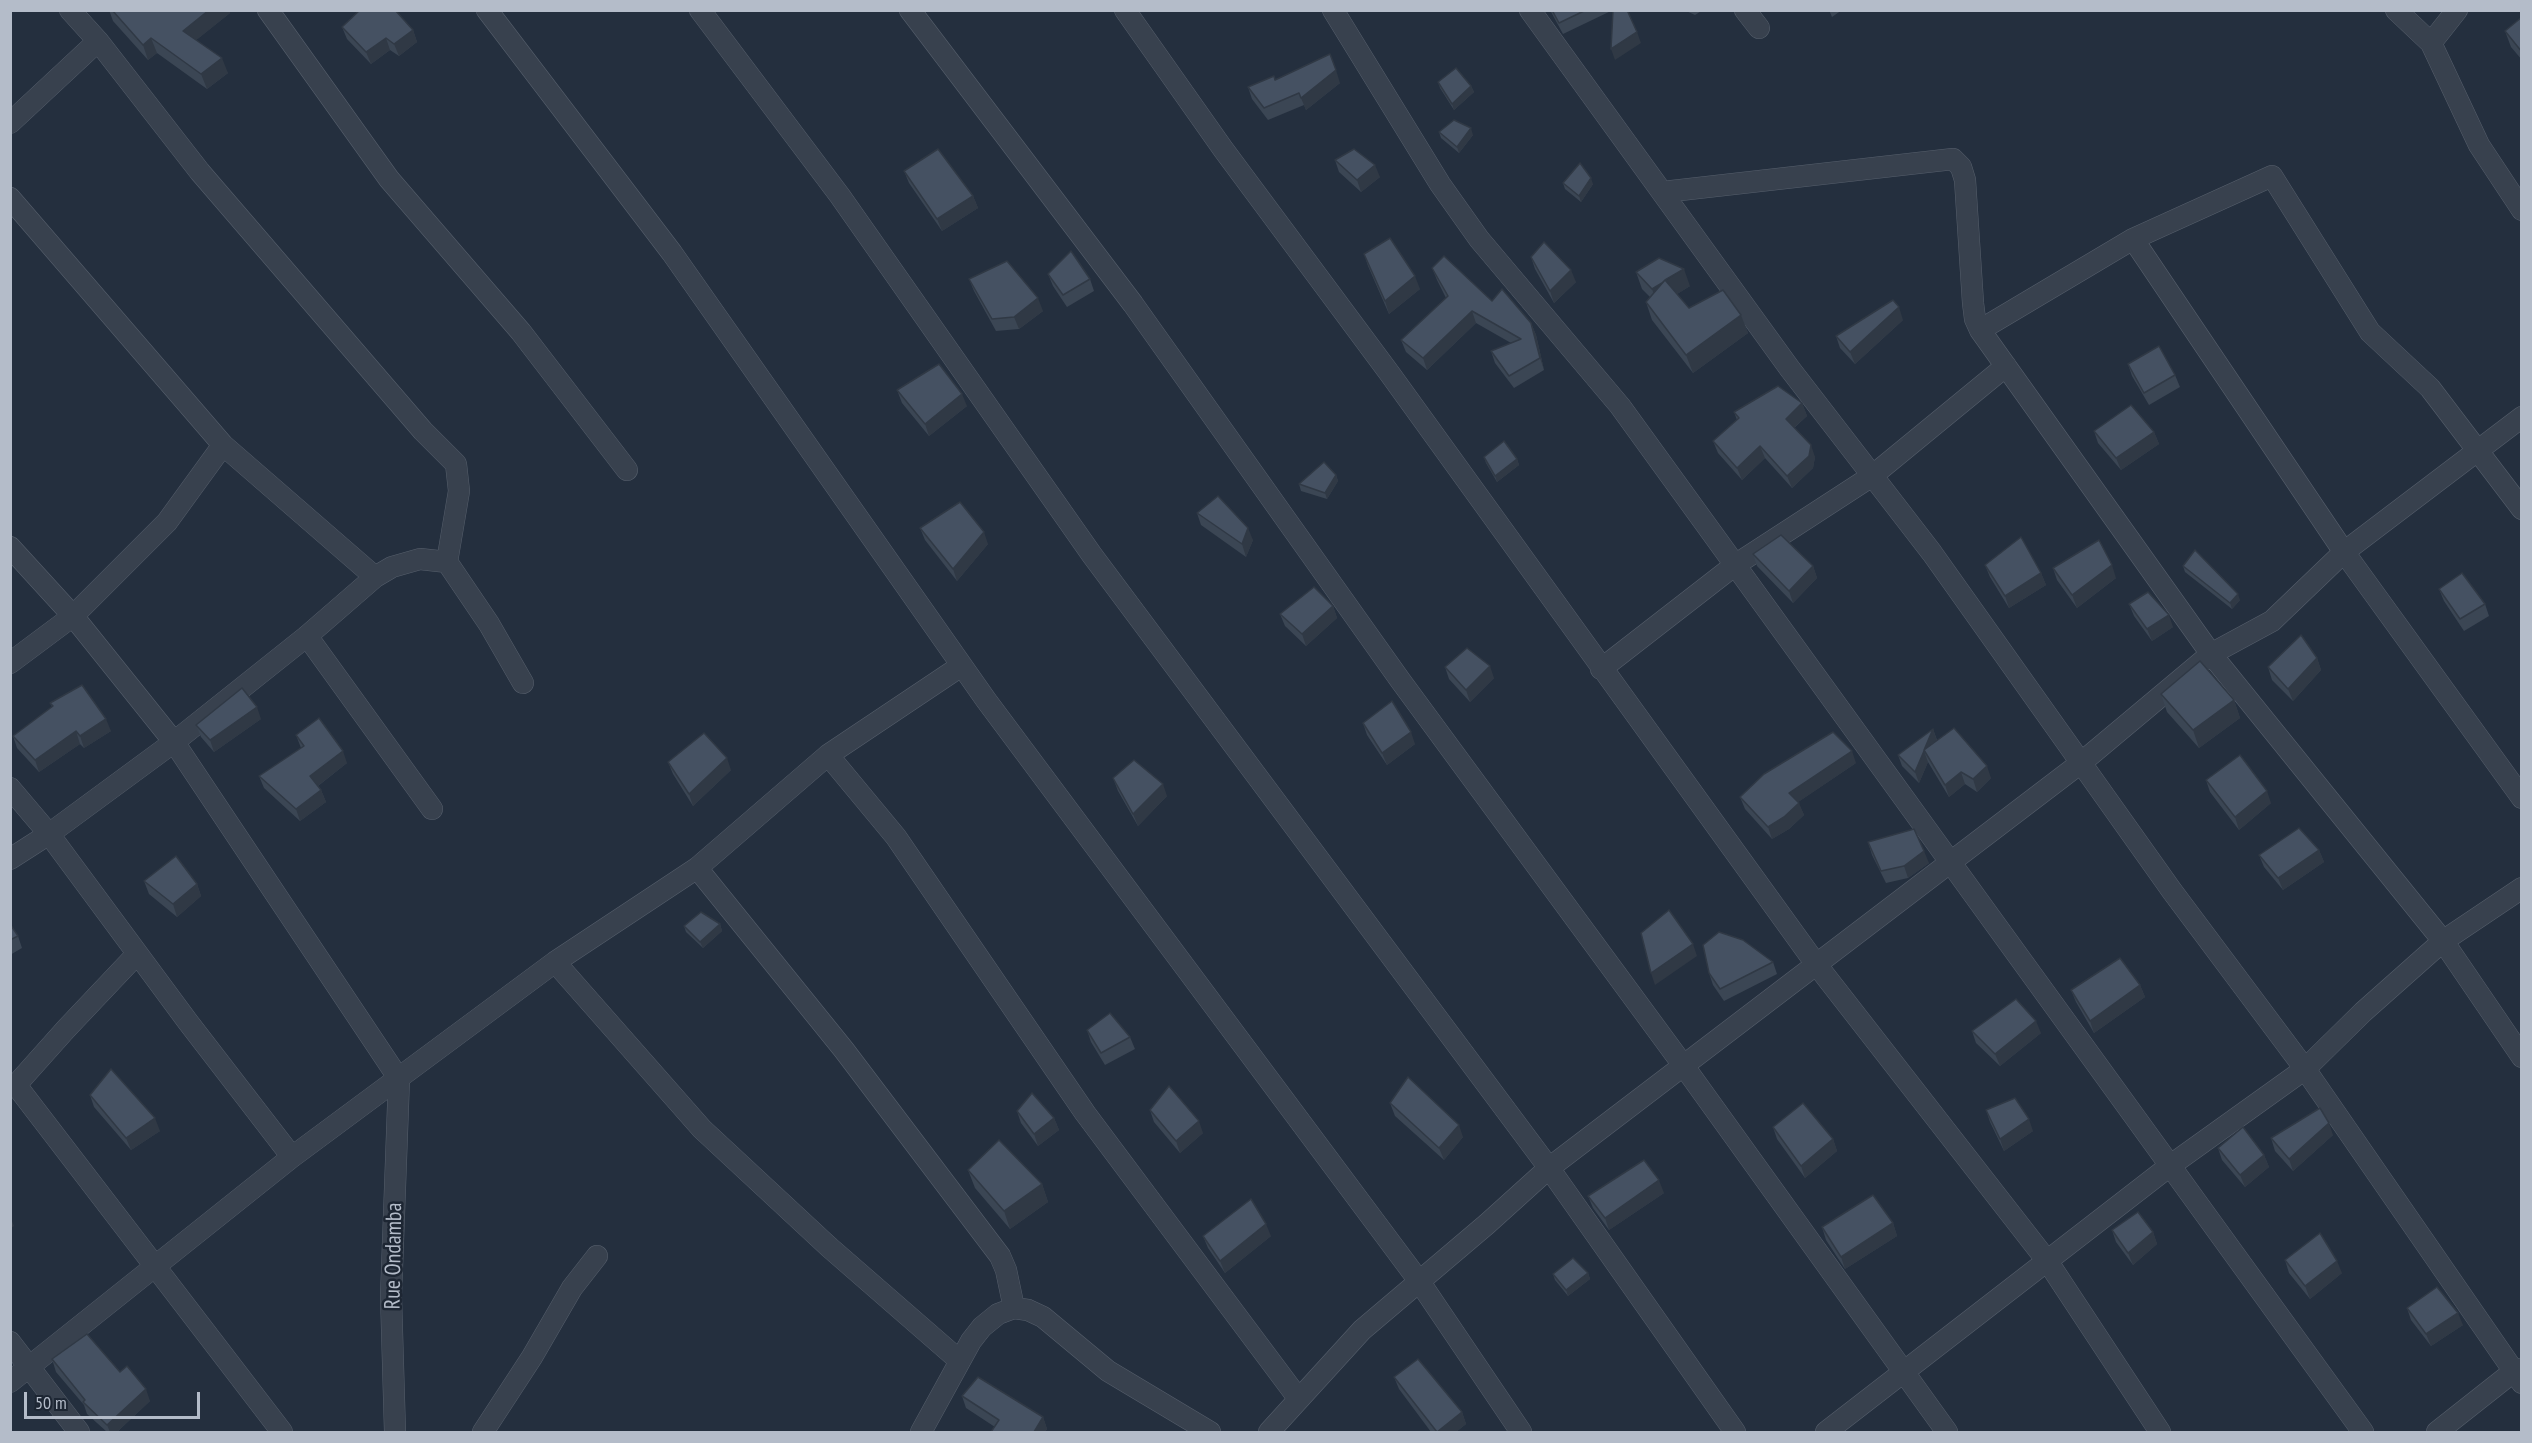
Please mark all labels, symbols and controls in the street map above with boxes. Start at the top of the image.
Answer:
street label: Rue Ondamba [380,1202,408,1310]
scale bar [27,1380,202,1418]
text: 50 m [35,1391,67,1414]

